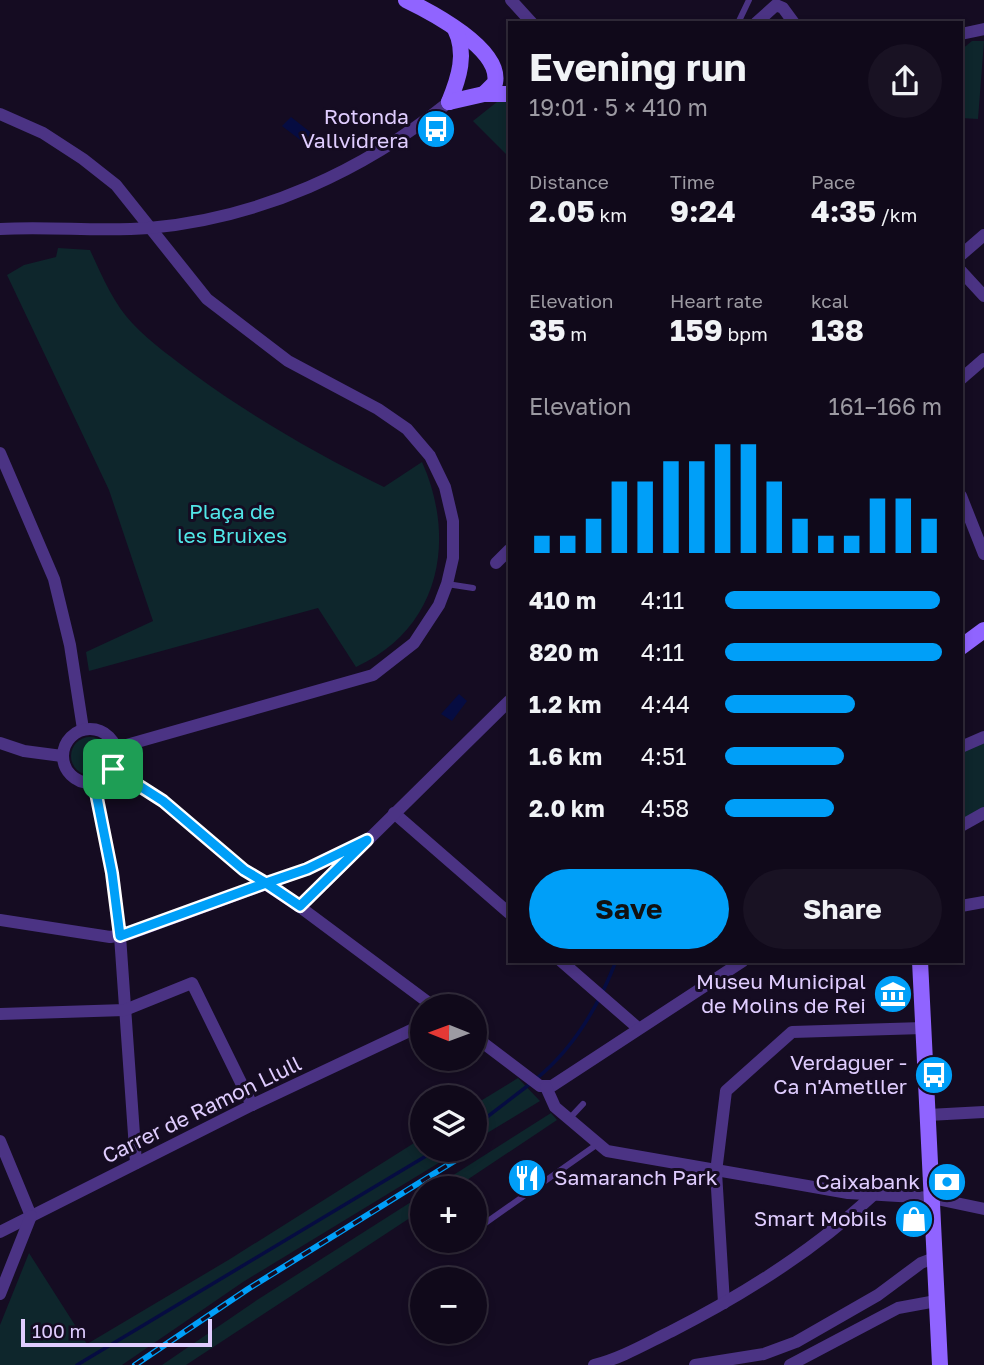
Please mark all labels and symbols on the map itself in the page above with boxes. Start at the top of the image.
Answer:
place label: Rotonda Vallvidrera [301,103,409,153]
bus stop icon: Rotonda Vallvidrera [415,108,457,150]
park label: Plaça de les Bruixes [177,498,287,548]
pin [83,739,143,799]
place label: Museu Municipal de Molins de Rei [696,968,866,1018]
museum icon: Museu Municipal de Molins de Rei [872,973,914,1015]
north arrow [410,994,486,1071]
place label: Verdaguer - Ca n'Ametller [773,1049,907,1099]
street label: Carrer de Ramon Llull [98,1050,305,1169]
bus stop icon: Verdaguer - Ca n'Ametller [913,1054,955,1096]
restaurant icon: Samaranch Park [506,1157,548,1199]
bank icon: Caixabank [926,1161,968,1203]
place label: Samaranch Park [554,1164,718,1190]
place label: Caixabank [815,1168,920,1194]
shop icon: Smart Mobils [893,1198,935,1240]
place label: Smart Mobils [754,1205,887,1231]
scale bar [21,1316,212,1348]

